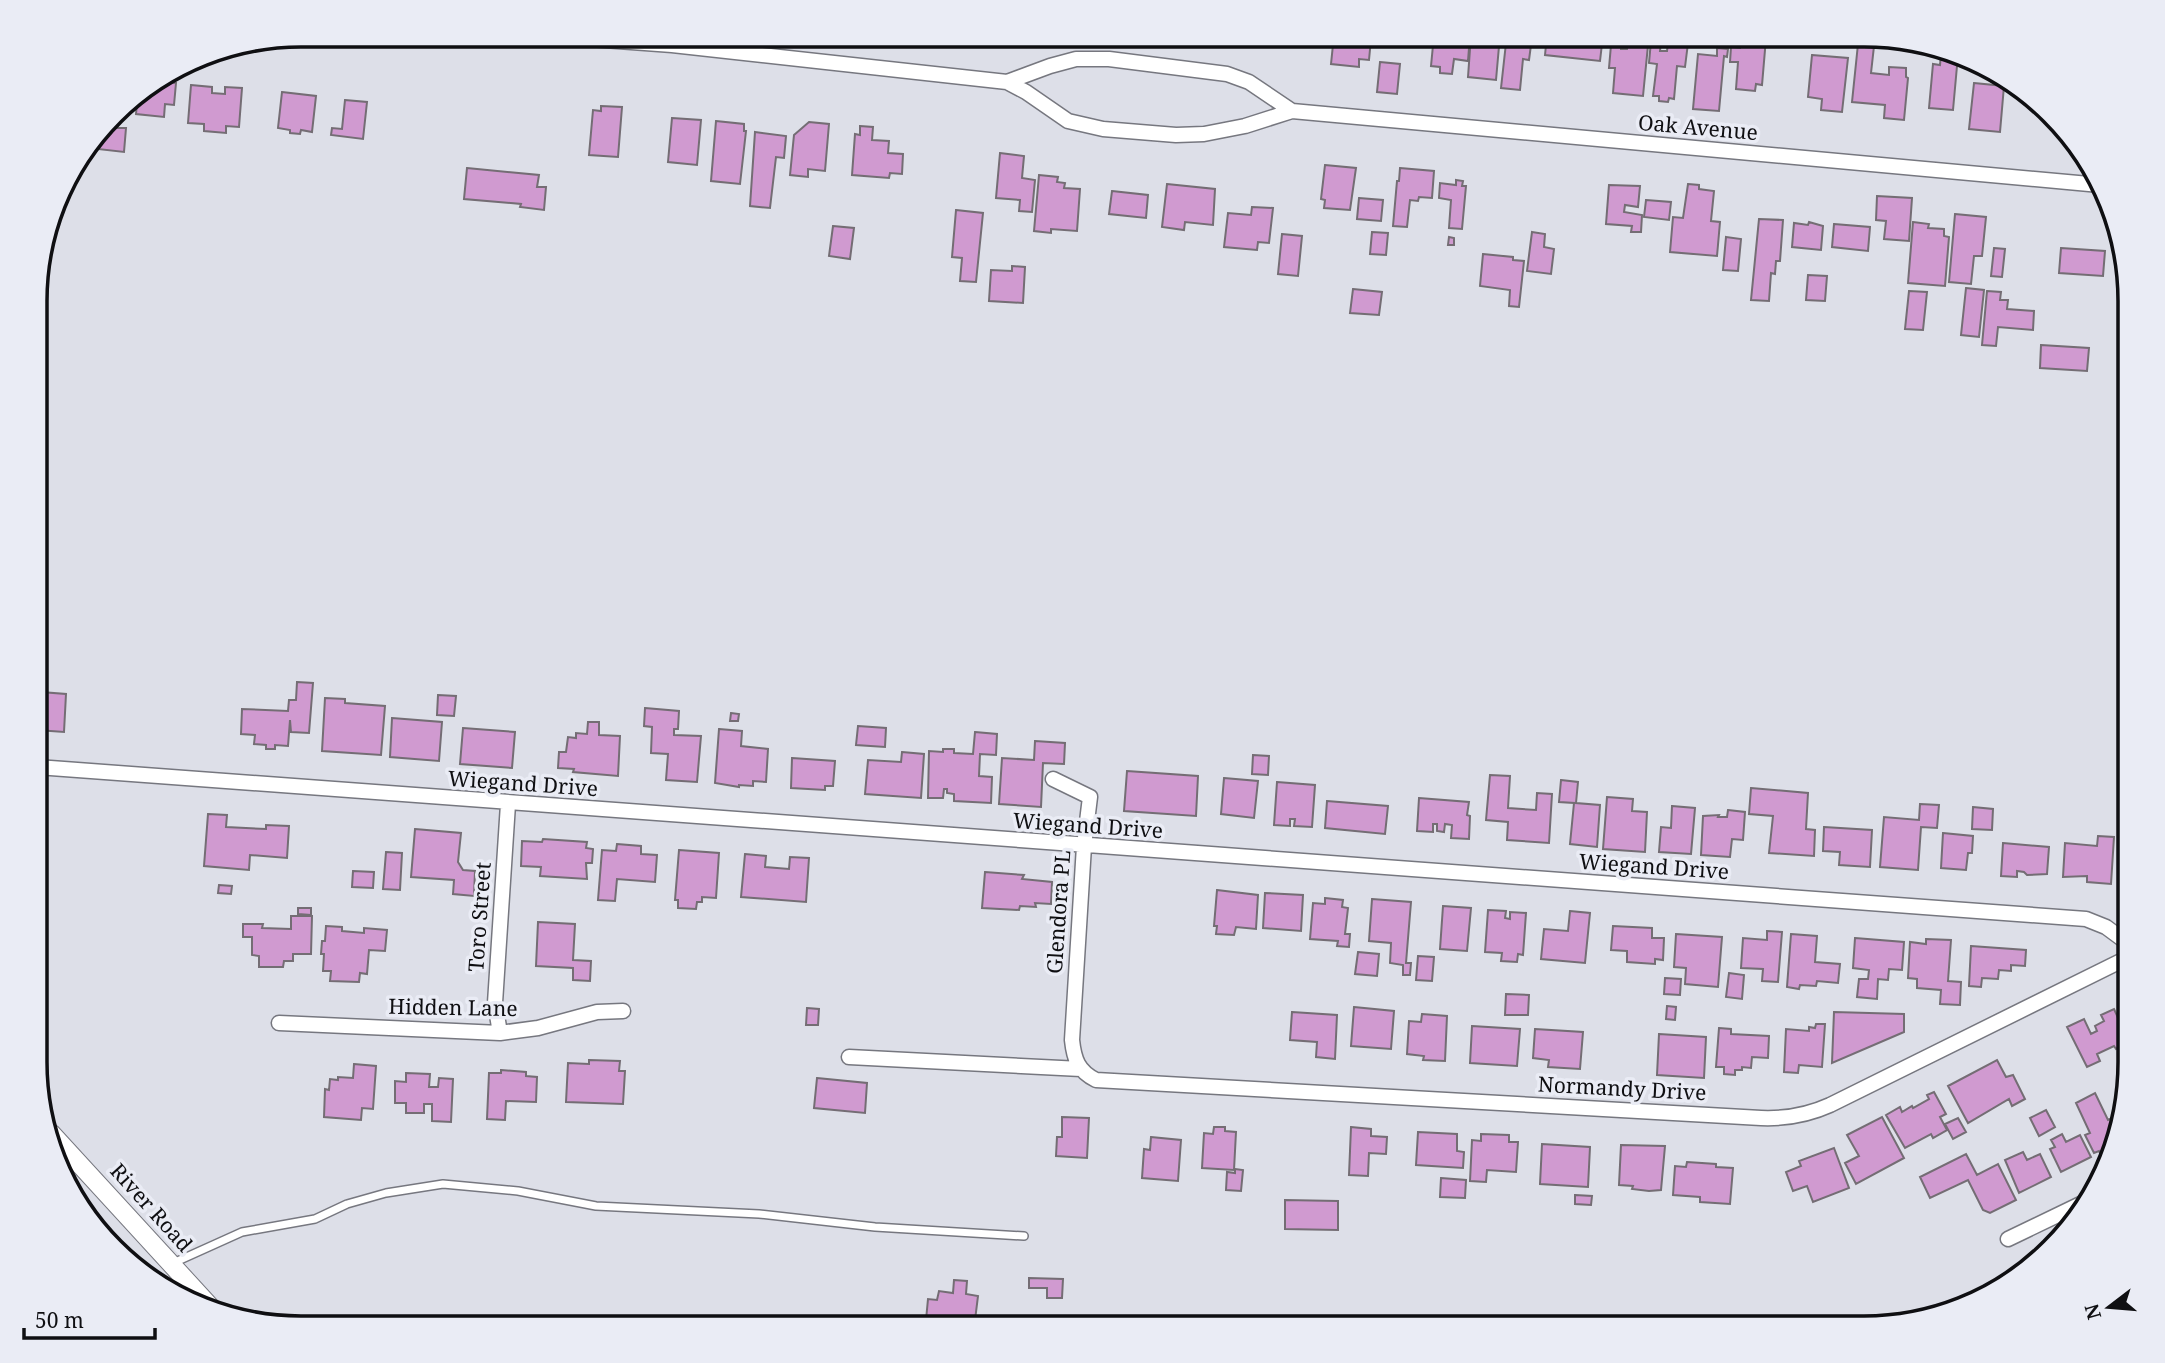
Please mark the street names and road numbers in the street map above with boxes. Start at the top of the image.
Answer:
street label: Oak Avenue [1637,108,1759,146]
street label: Wiegand Drive [447,764,599,802]
street label: Wiegand Drive [1012,806,1164,844]
street label: Wiegand Drive [1578,847,1730,885]
street label: Glendora PL [1040,849,1076,975]
street label: Toro Street [461,861,497,973]
street label: Hidden Lane [388,992,518,1022]
street label: Normandy Drive [1537,1070,1707,1106]
street label: River Road [105,1157,199,1258]

